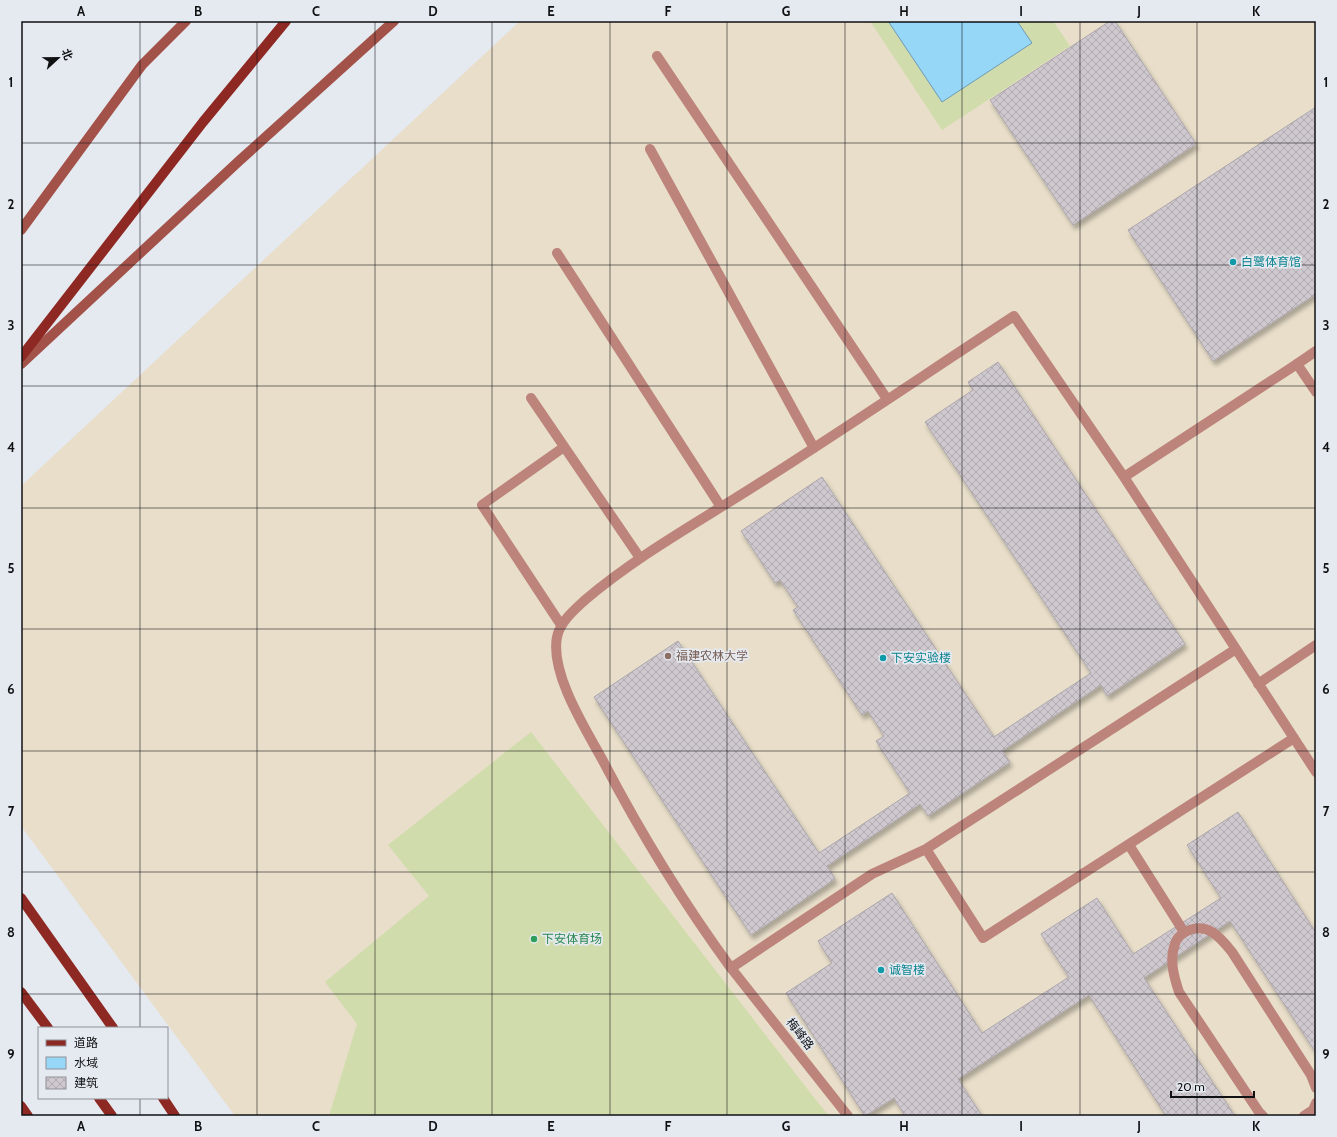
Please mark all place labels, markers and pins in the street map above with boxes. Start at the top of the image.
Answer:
place label: 白鹭体育馆 [1241,254,1301,269]
marker: 白鹭体育馆 [1228,257,1238,267]
place label: 福建农林大学 [676,648,748,663]
place label: 下安实验楼 [891,650,951,665]
marker: 福建农林大学 [663,651,673,661]
marker: 下安实验楼 [878,653,888,663]
place label: 下安体育场 [542,931,602,946]
marker: 下安体育场 [529,934,539,944]
place label: 诚智楼 [889,962,925,977]
marker: 诚智楼 [876,965,886,975]

